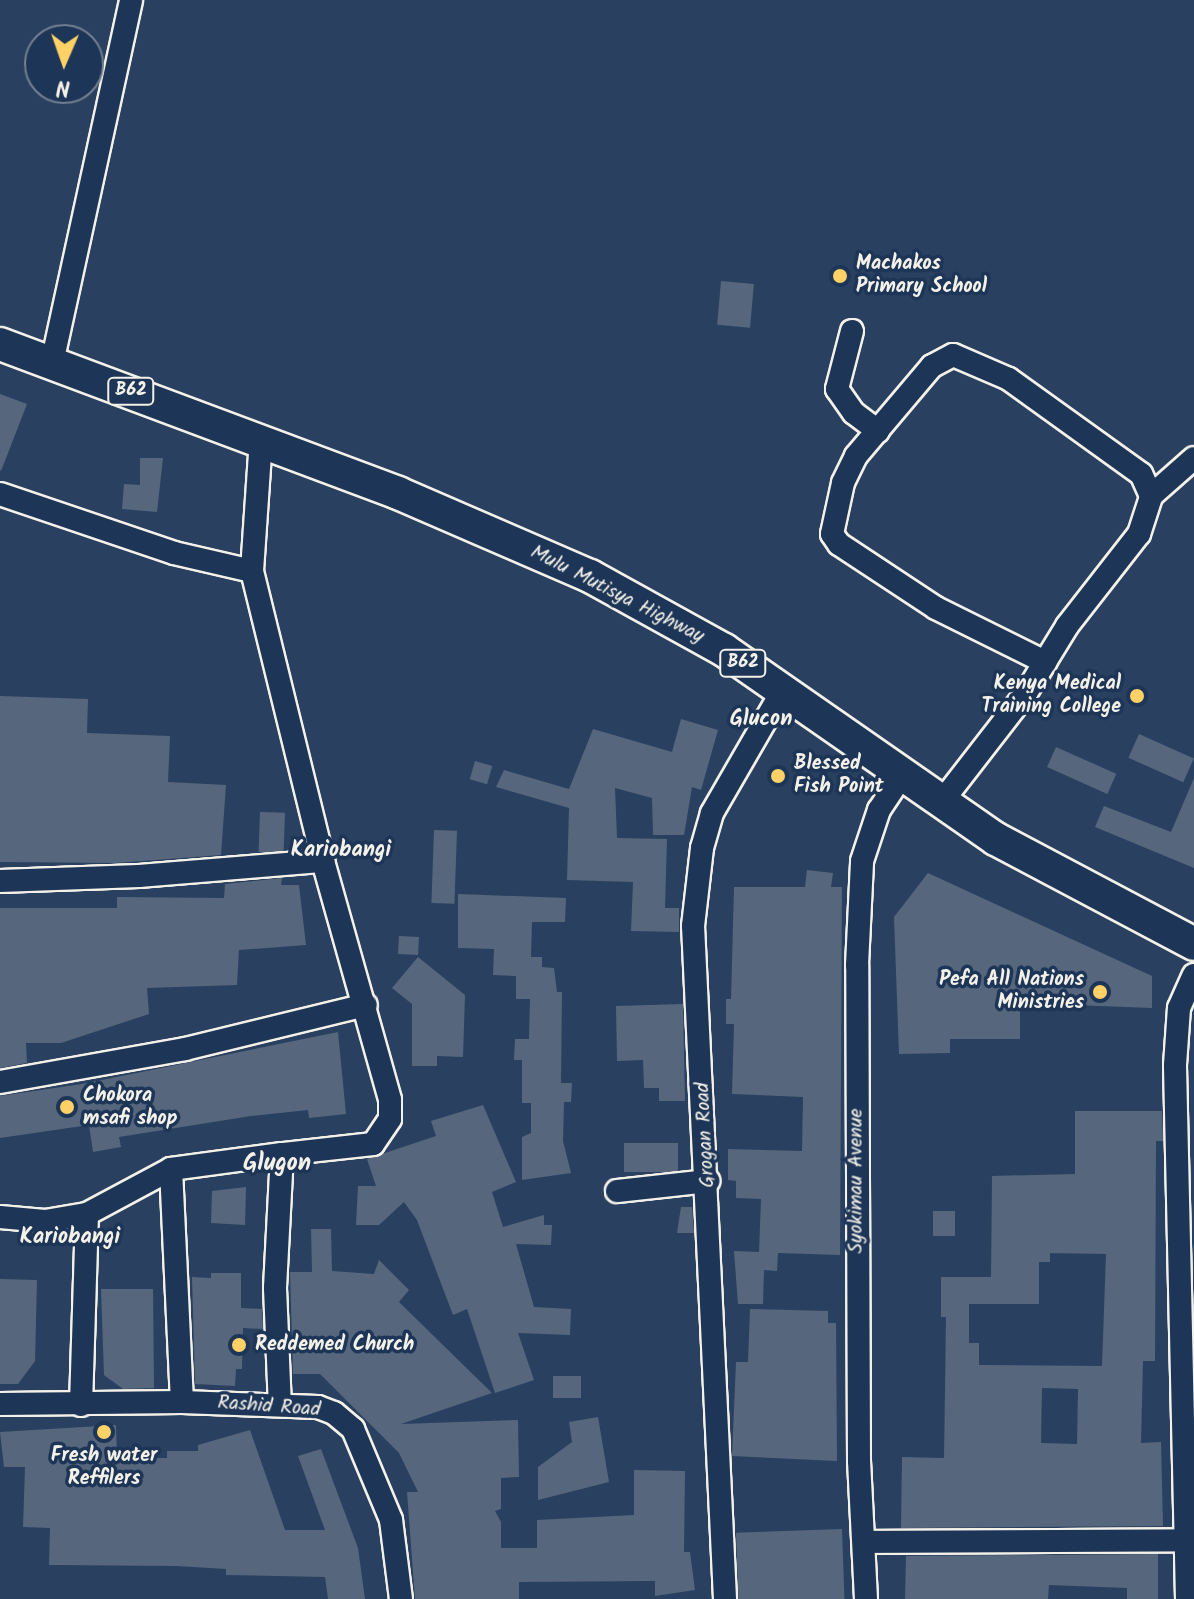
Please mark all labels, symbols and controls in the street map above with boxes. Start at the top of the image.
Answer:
north arrow [24,24,104,104]
text: N [56,69,71,104]
place label: Machakos Primary School [856,252,987,299]
marker: Machakos Primary School [831,267,849,285]
road number: B62 [107,377,155,405]
street label: Mulu Mutisya Highway [526,541,708,649]
road number: B62 [719,649,767,677]
place label: Kenya Medical Training College [982,672,1121,719]
marker: Kenya Medical Training College [1128,687,1146,705]
district label: Glucon [730,707,792,733]
place label: Blessed Fish Point [794,752,884,799]
marker: Blessed Fish Point [769,767,787,785]
district label: Kariobangi [291,838,391,864]
place label: Pefa All Nations Ministries [939,968,1084,1015]
marker: Pefa All Nations Ministries [1091,983,1109,1001]
street label: Grogan Road [691,1082,721,1188]
place label: Chokora msafi shop [83,1084,177,1131]
marker: Chokora msafi shop [58,1098,76,1116]
street label: Syokimau Avenue [845,1108,869,1254]
district label: Glugon [243,1150,311,1178]
district label: Kariobangi [20,1225,120,1251]
place label: Reddemed Church [255,1333,414,1357]
marker: Reddemed Church [230,1336,248,1354]
street label: Rashid Road [217,1391,321,1423]
marker: Fresh water Reffilers [95,1423,113,1441]
place label: Fresh water Reffilers [51,1444,157,1491]

